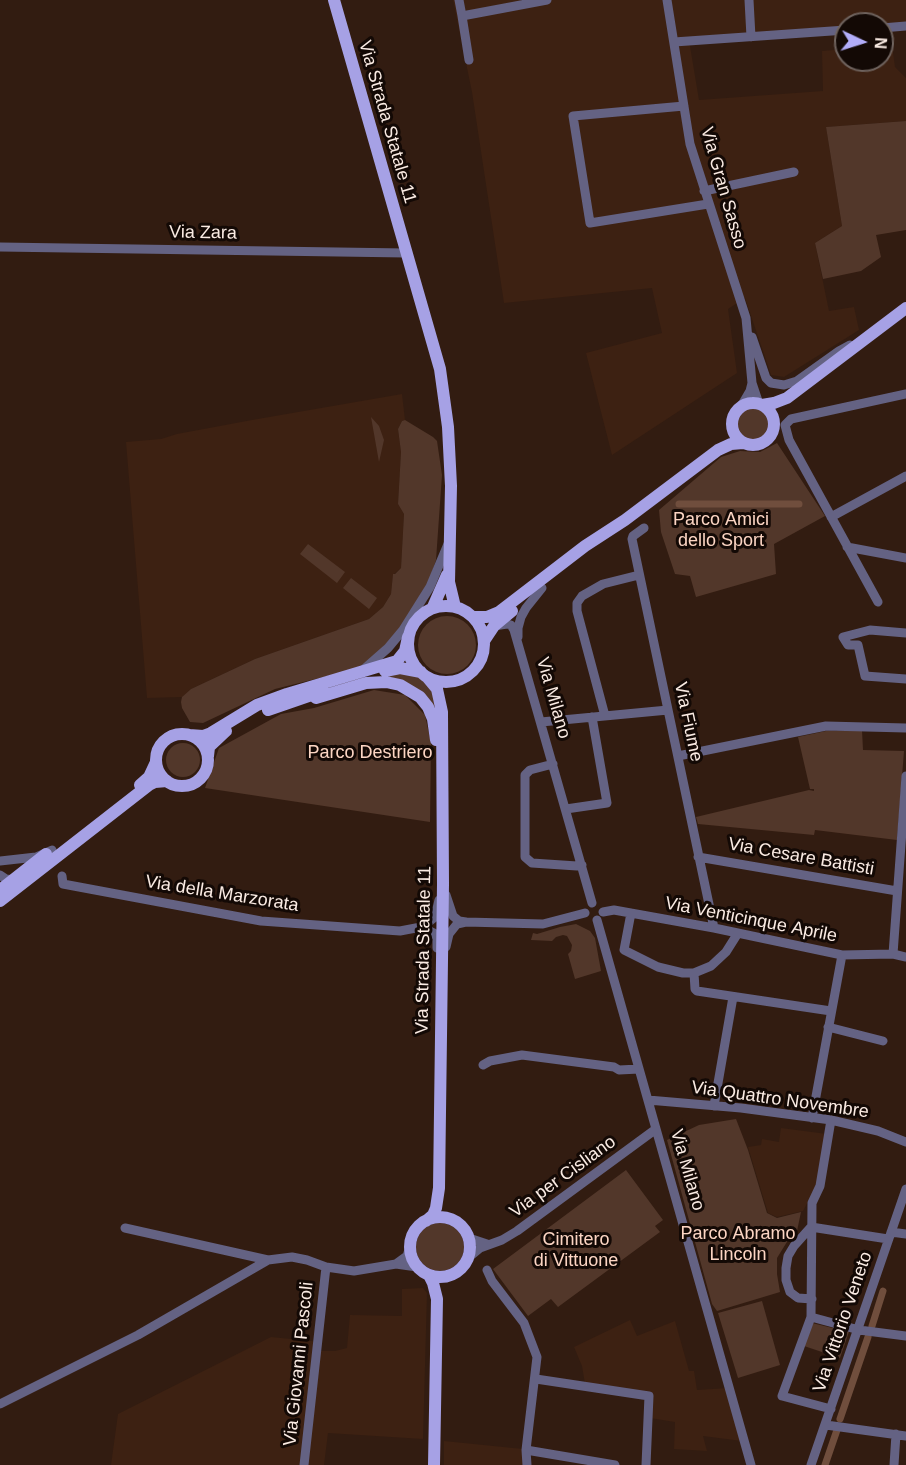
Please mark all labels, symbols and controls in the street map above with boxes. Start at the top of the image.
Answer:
north arrow [834,12,894,72]
text: N [872,37,889,50]
street label: Via Strada Statale 11 [353,38,421,206]
street label: Via Gran Sasso [695,125,751,251]
street label: Via Zara [169,222,237,244]
park label: Parco Amici dello Sport [673,509,769,552]
street label: Via Milano [531,655,575,741]
street label: Via Fiume [669,680,707,764]
park label: Parco Destriero [307,742,433,764]
street label: Via Cesare Battisti [726,834,876,880]
street label: Via Strada Statale 11 [412,866,436,1034]
street label: Via della Marzorata [144,871,300,917]
street label: Via Venticinque Aprile [663,893,839,947]
street label: Via Quattro Novembre [690,1077,870,1123]
street label: Via Milano [665,1127,709,1213]
street label: Via per Cisliano [506,1131,620,1223]
park label: Parco Abramo Lincoln [680,1223,796,1266]
park label: Cimitero di Vittuone [534,1229,618,1272]
street label: Via Vittorio Veneto [809,1249,877,1395]
street label: Via Giovanni Pascoli [280,1281,318,1447]

